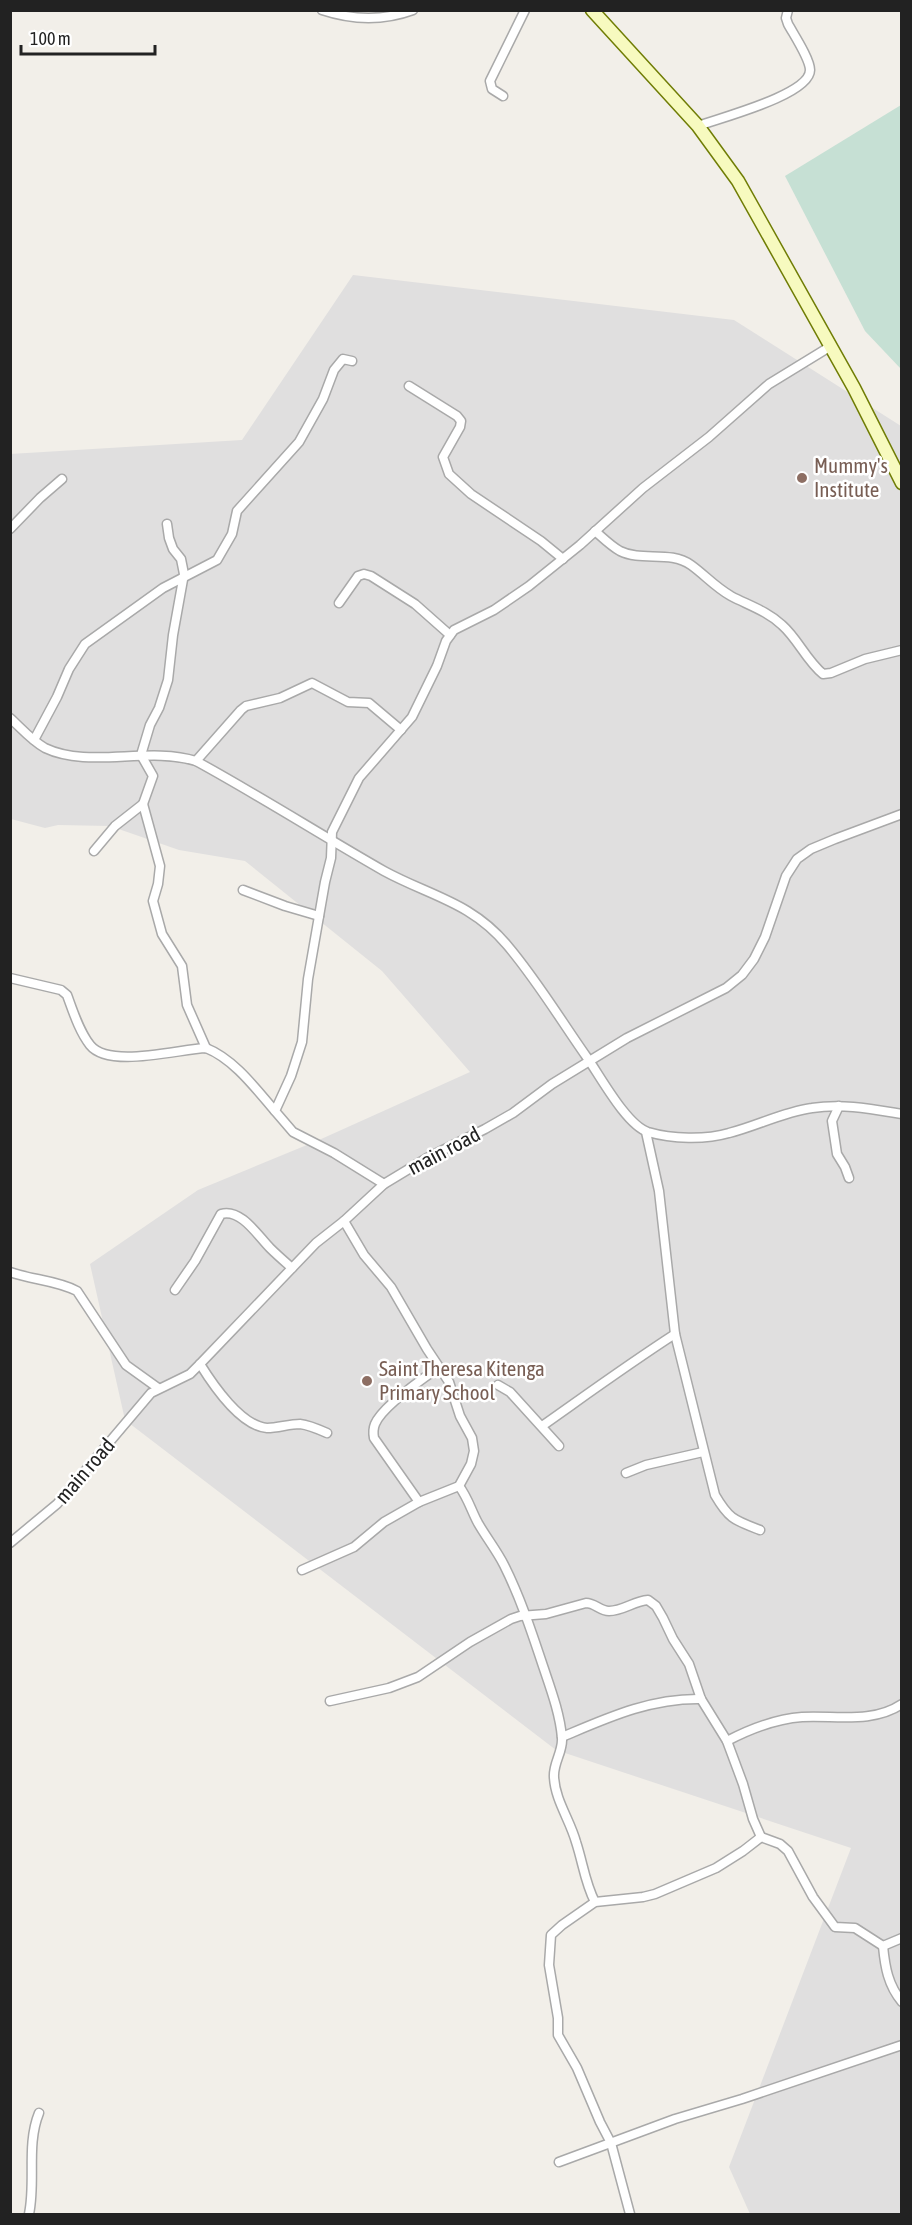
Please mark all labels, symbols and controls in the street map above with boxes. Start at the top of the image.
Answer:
scale bar [21,18,154,56]
text: 100 m [30,28,71,49]
place label: Mummy's Institute [814,453,888,501]
marker: Mummy's Institute [795,471,809,485]
street label: main road [403,1121,484,1179]
place label: Saint Theresa Kitenga Primary School [379,1356,545,1404]
marker: Saint Theresa Kitenga Primary School [360,1374,374,1388]
street label: main road [49,1433,119,1508]

